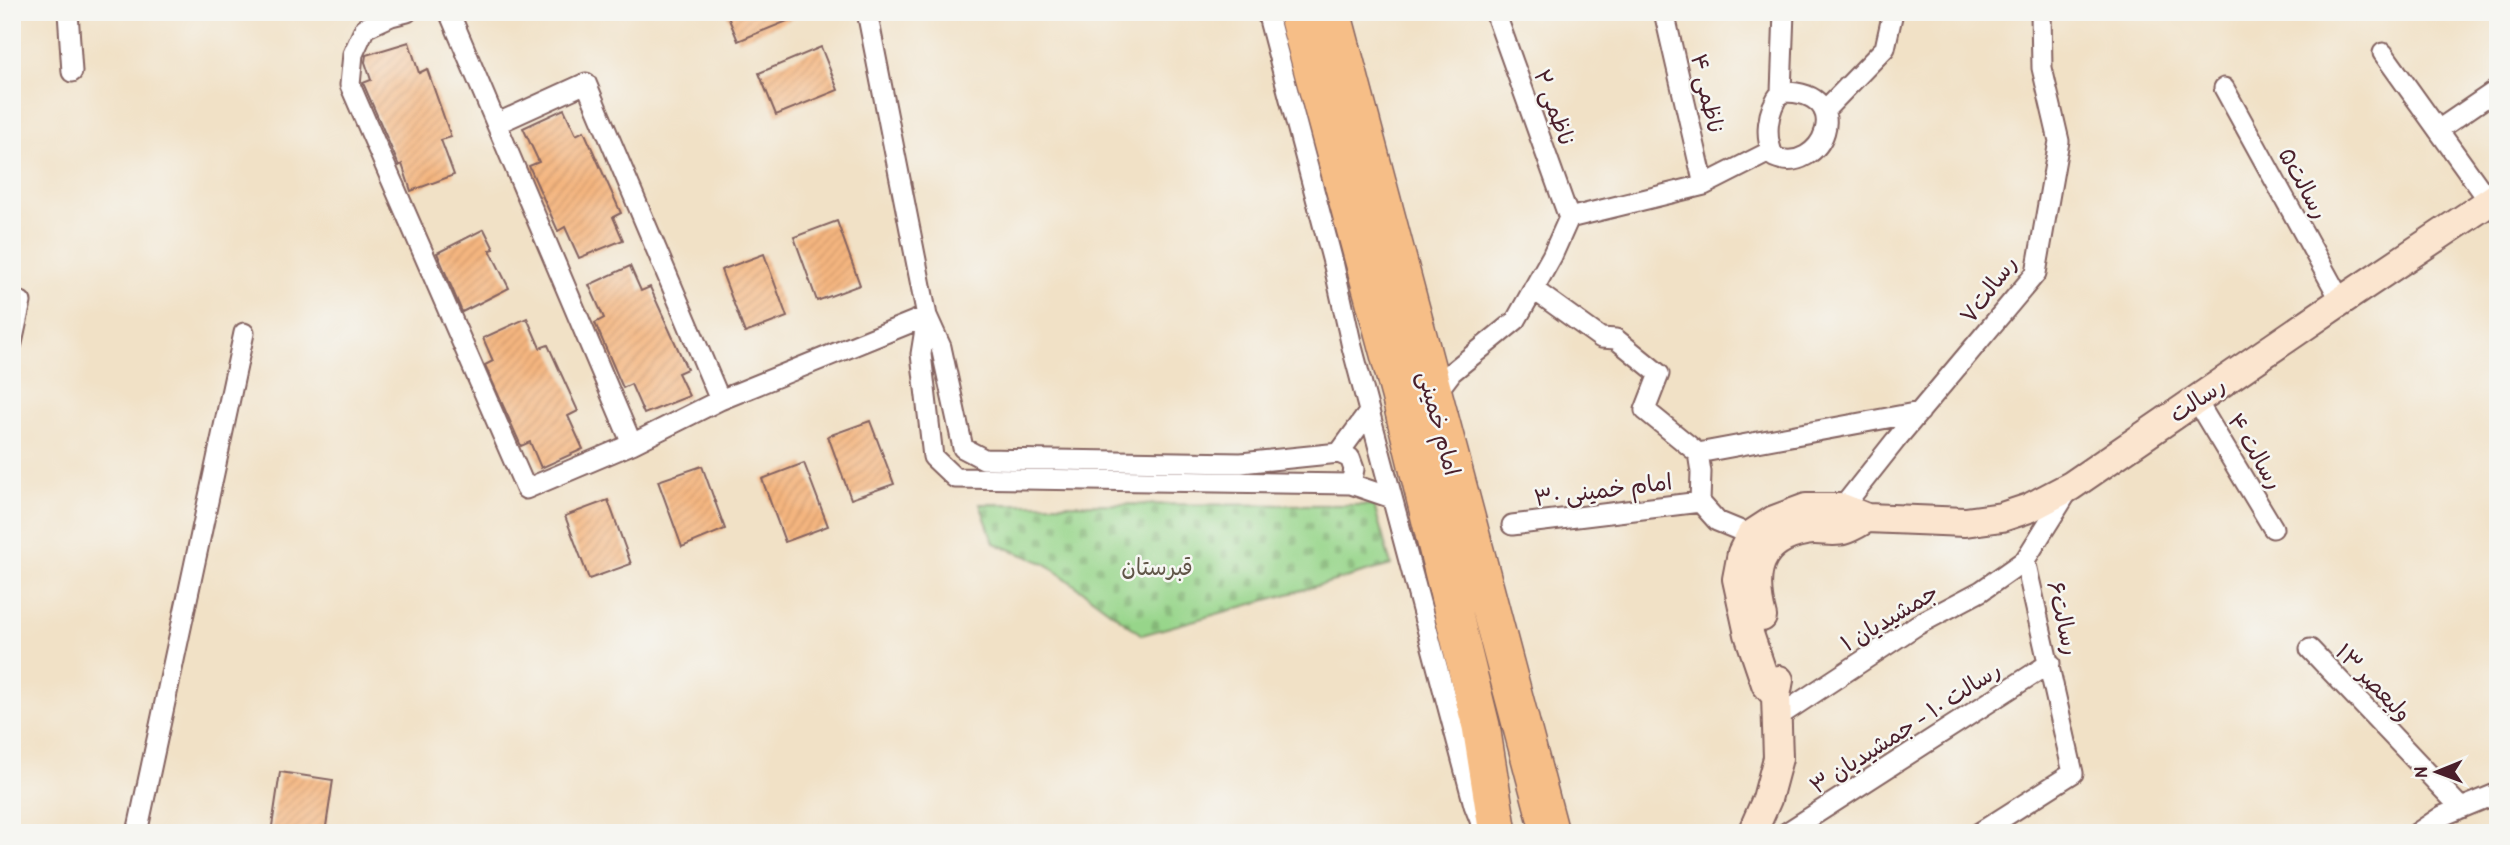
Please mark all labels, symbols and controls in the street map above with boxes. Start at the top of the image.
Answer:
street label: ناظمی ۴ [1684,50,1732,136]
street label: ناظمی ۲ [1527,65,1583,149]
street label: رسالت۵ [2272,142,2336,224]
street label: رسالت۷ [1952,249,2024,329]
street label: امام خمینی [1408,367,1469,480]
street label: رسالت [2163,369,2231,429]
street label: رسالت ۴ [2221,407,2291,495]
street label: امام خمینی ۳۰ [1532,465,1674,516]
park label: قبرستان [1121,551,1193,582]
street label: جمشیدیان ۱ [1834,576,1944,658]
street label: رسالت۶ [2040,578,2088,658]
street label: ولیعصر ۱۳ [2329,636,2419,728]
street label: رسالت ۱۰ - جمشیدیان ۳ [1803,653,2007,801]
north arrow [2402,736,2472,806]
text: N [2407,767,2433,778]

